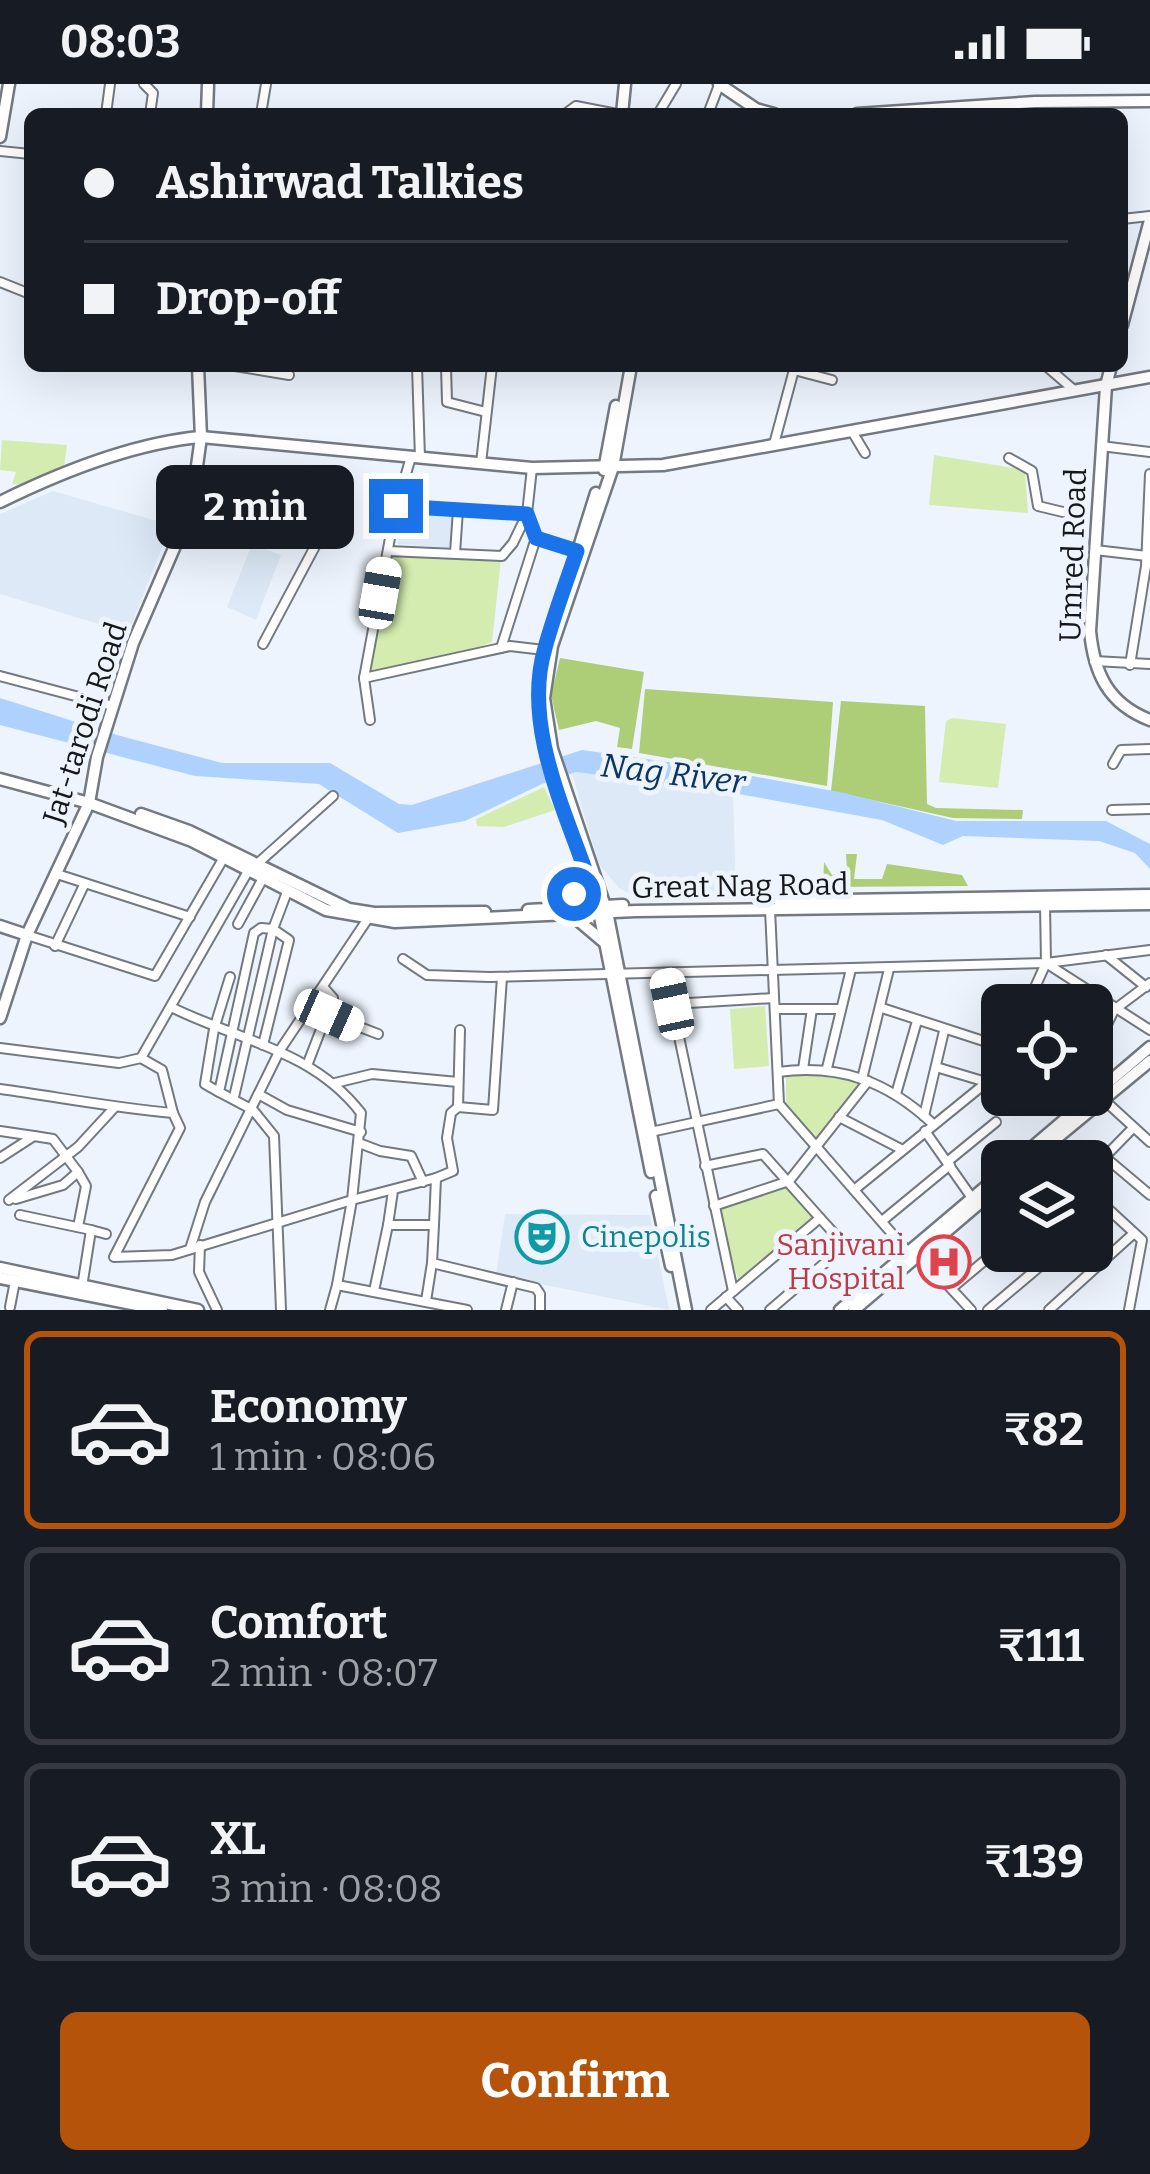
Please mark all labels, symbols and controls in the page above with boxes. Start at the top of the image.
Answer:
text: 08:03 [60,15,181,69]
text: Ashirwad Talkies [156,156,524,210]
text: Drop-off [156,272,340,326]
callout: 2 min [156,464,354,548]
street label: Umred Road [1052,467,1094,643]
route end [369,479,423,533]
text: 2 min [203,484,307,530]
car [356,554,404,632]
street label: Jat-tarodi Road [35,617,135,830]
water label: Nag River [599,745,749,803]
street label: Great Nag Road [631,866,849,906]
route start [547,867,601,921]
car [647,965,697,1043]
car [289,984,369,1046]
map controls [981,984,1113,1272]
button: locate [981,984,1113,1116]
button: layers [981,1140,1113,1272]
theatre icon: Cinepolis [514,1209,570,1265]
place label: Cinepolis [581,1219,711,1255]
place label: Sanjivani Hospital [776,1227,905,1297]
hospital icon: Sanjivani Hospital [916,1234,972,1290]
icon: car [66,1376,174,1484]
text: Economy [210,1380,407,1434]
text: ₹82 [1003,1403,1084,1457]
text: 1 min · 08:06 [210,1434,436,1480]
icon: car [66,1592,174,1700]
text: Comfort [210,1596,388,1650]
text: ₹111 [997,1619,1084,1673]
text: 2 min · 08:07 [210,1650,438,1696]
icon: car [66,1808,174,1916]
text: XL [210,1812,266,1866]
text: ₹139 [984,1835,1084,1889]
text: 3 min · 08:08 [210,1866,442,1912]
button: Confirm [60,2012,1090,2150]

